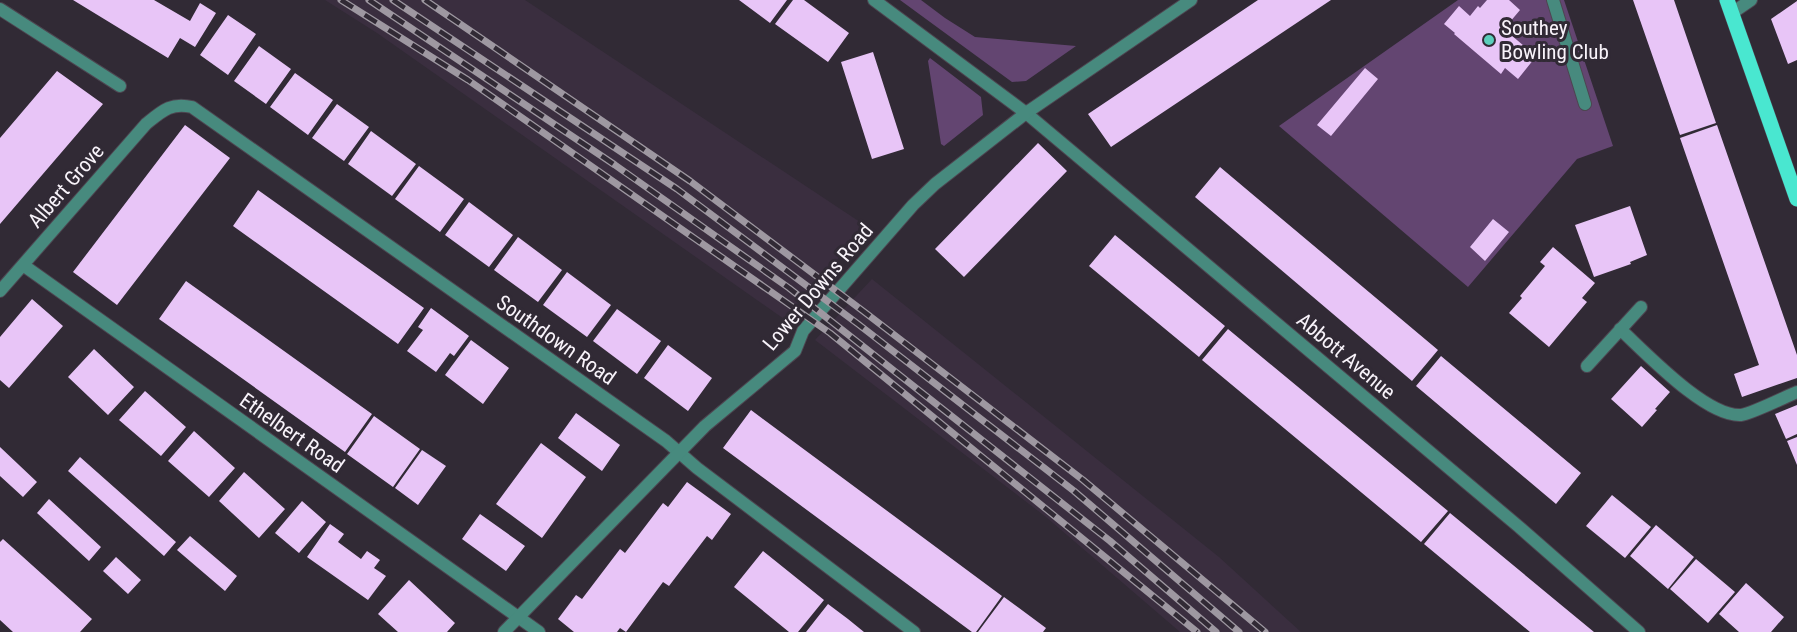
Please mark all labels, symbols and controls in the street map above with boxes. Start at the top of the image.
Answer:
place label: Southey Bowling Club [1501,16,1609,64]
marker: Southey Bowling Club [1482,33,1496,47]
street label: Albert Grove [23,139,109,233]
street label: Lower Downs Road [758,219,878,355]
street label: Southdown Road [492,290,620,390]
street label: Abbott Avenue [1292,308,1400,404]
street label: Ethelbert Road [235,388,349,478]

